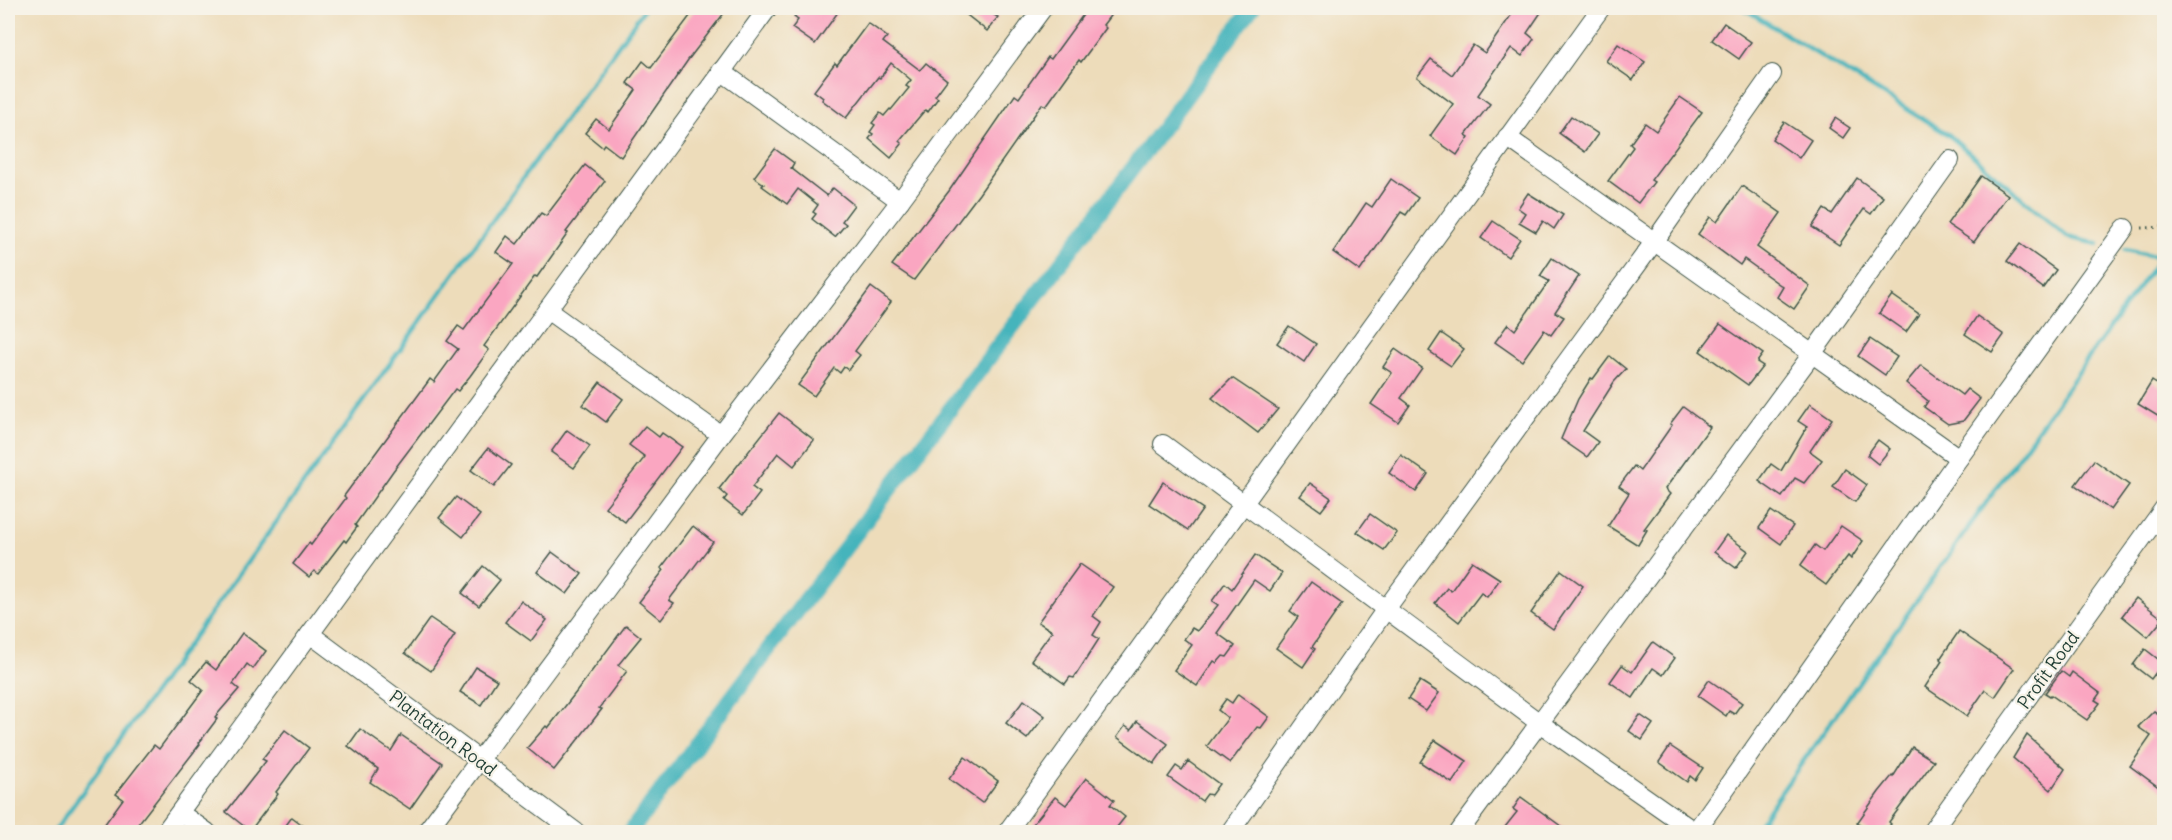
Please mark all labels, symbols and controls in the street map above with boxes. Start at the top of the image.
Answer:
street label: Profit Road [2012,626,2084,713]
street label: Plantation Road [385,685,502,781]

